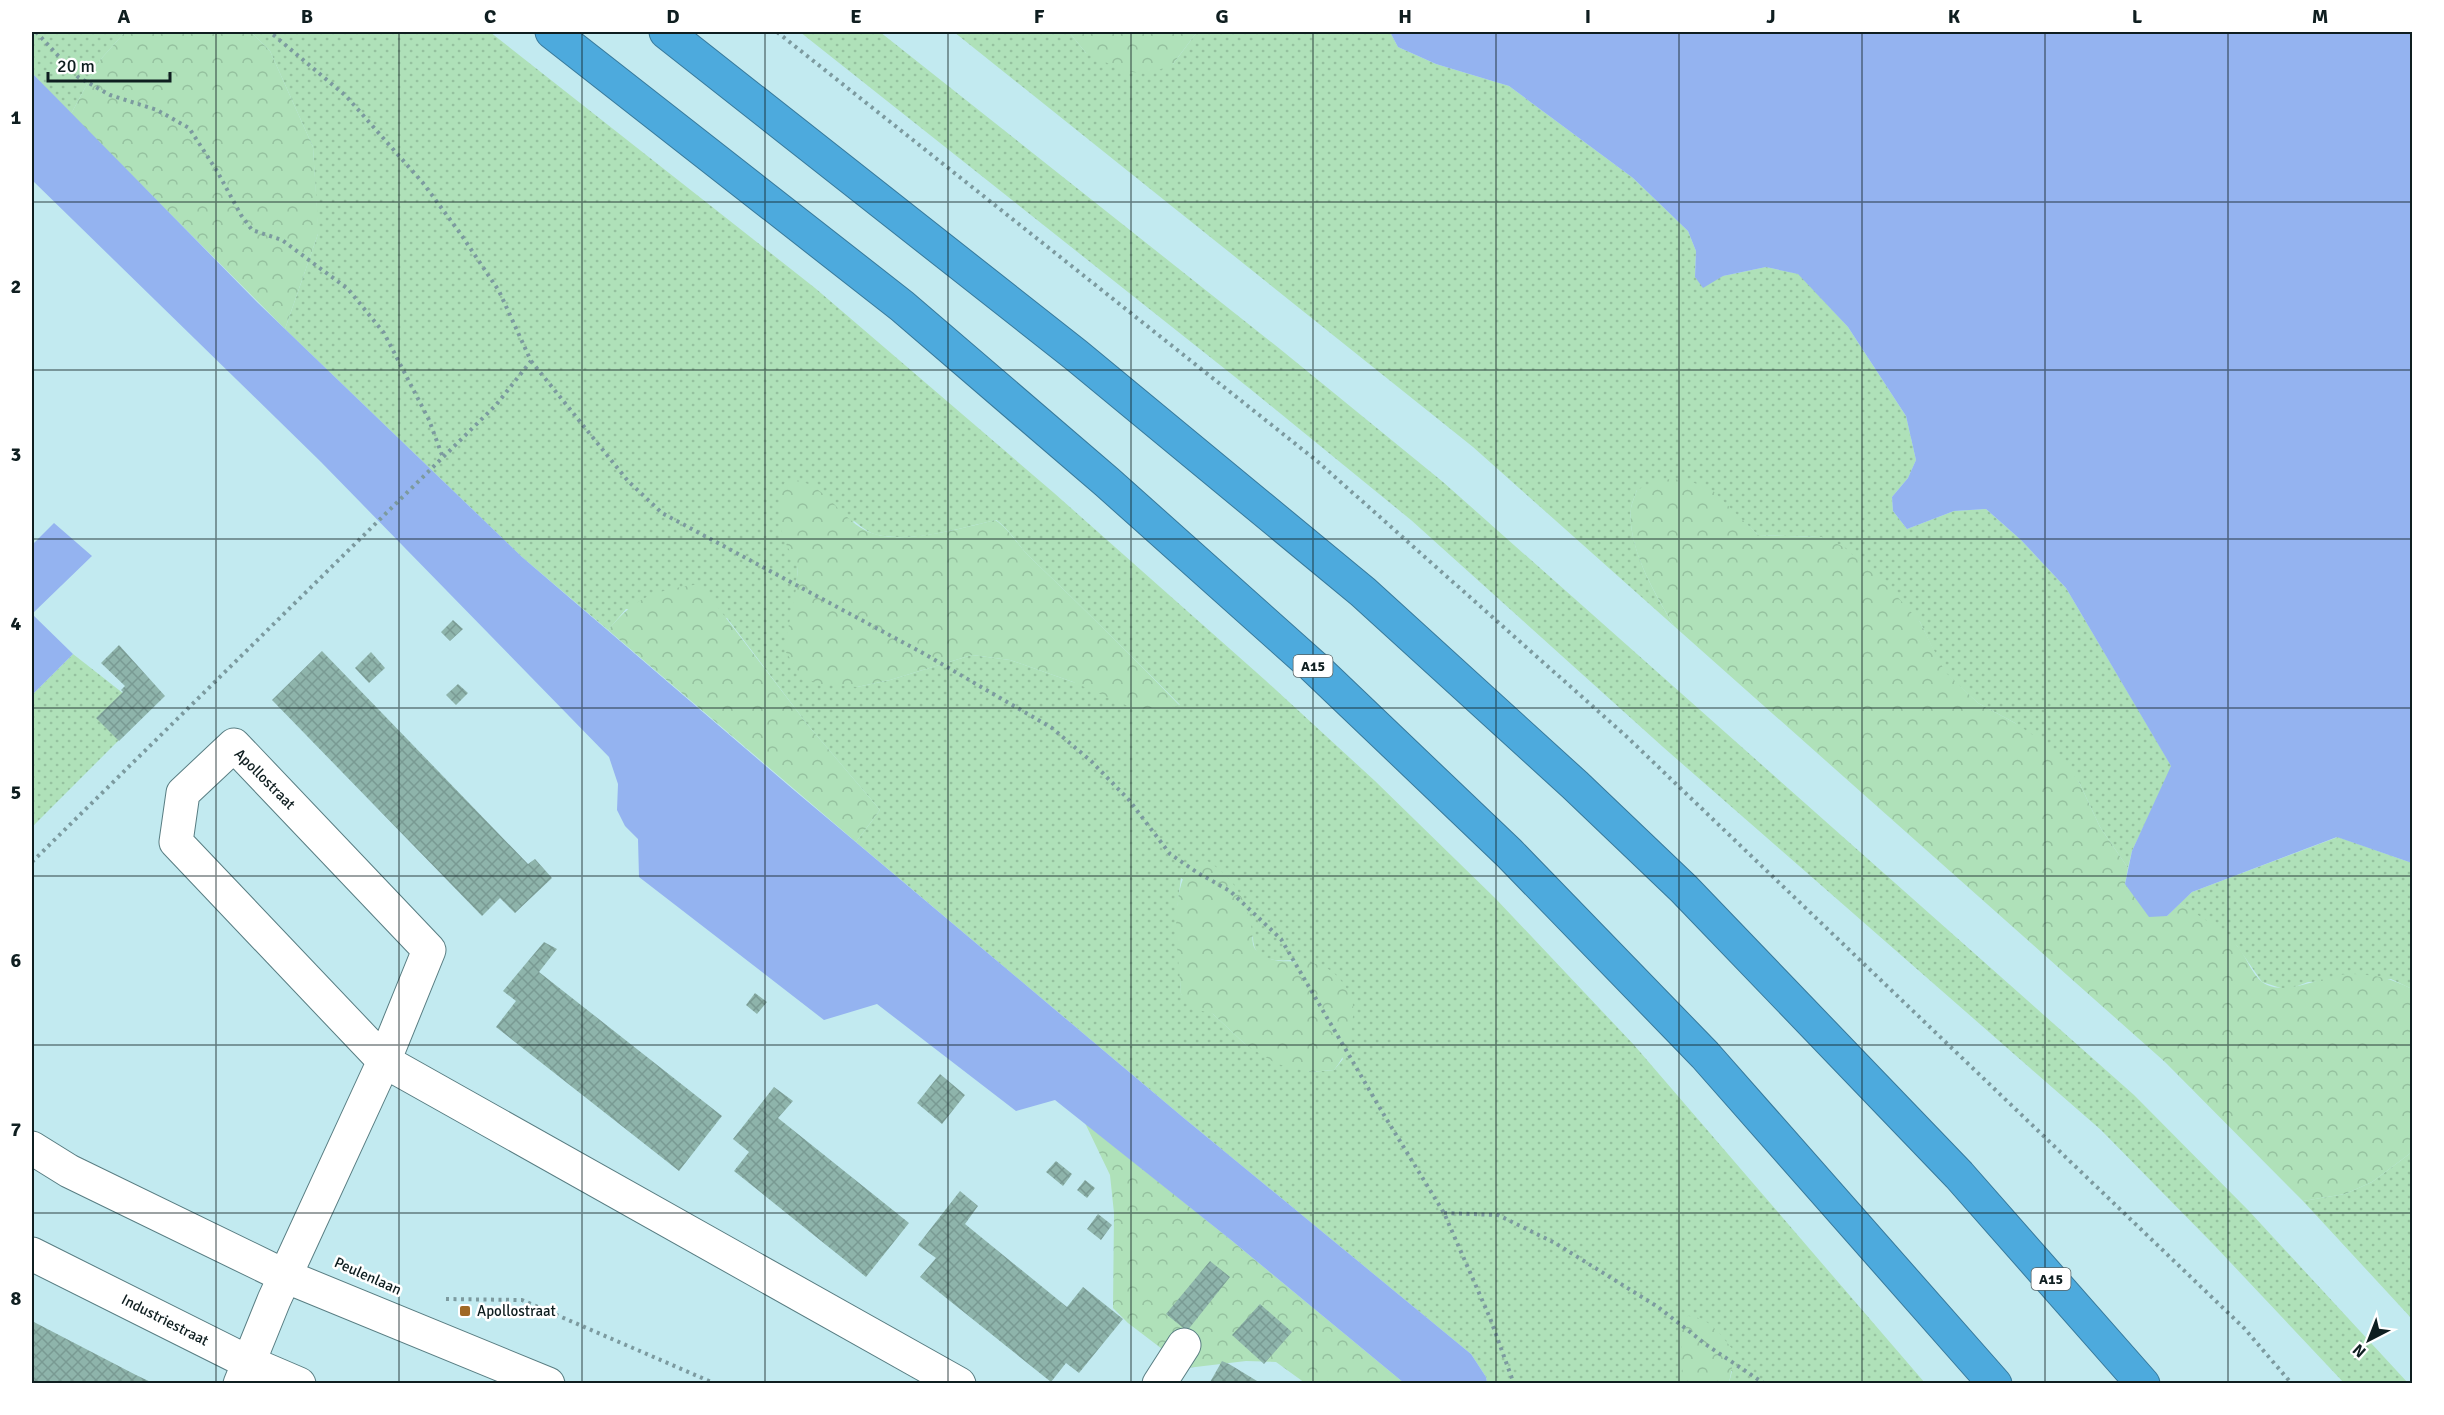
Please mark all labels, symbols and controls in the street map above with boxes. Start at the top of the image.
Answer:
text: A [118,4,131,29]
text: B [301,4,313,29]
text: C [484,4,496,29]
text: D [666,4,680,29]
text: E [850,4,862,29]
text: F [1034,4,1045,29]
text: G [1215,4,1229,29]
text: H [1398,4,1412,29]
text: I [1585,4,1591,29]
text: J [1766,4,1776,29]
text: K [1948,4,1961,29]
text: L [2132,4,2143,29]
text: M [2312,4,2328,29]
scale bar [48,45,170,83]
text: 20 m [57,55,95,77]
text: 1 [11,105,22,130]
text: 2 [11,274,21,299]
text: 3 [11,442,21,467]
text: 4 [11,611,22,636]
road number: A15 [1294,655,1332,677]
street label: Apollostraat [231,745,299,813]
text: 5 [11,780,21,805]
text: 6 [11,948,22,973]
text: 7 [11,1117,22,1142]
street label: Peulenlaan [332,1253,404,1299]
road number: A15 [2032,1268,2070,1290]
text: 8 [11,1286,22,1311]
street label: Industriestraat [118,1290,212,1350]
place label: Apollostraat [477,1302,556,1320]
marker: Apollostraat [458,1304,472,1318]
north arrow [2339,1310,2399,1370]
text: N [2349,1339,2370,1362]

